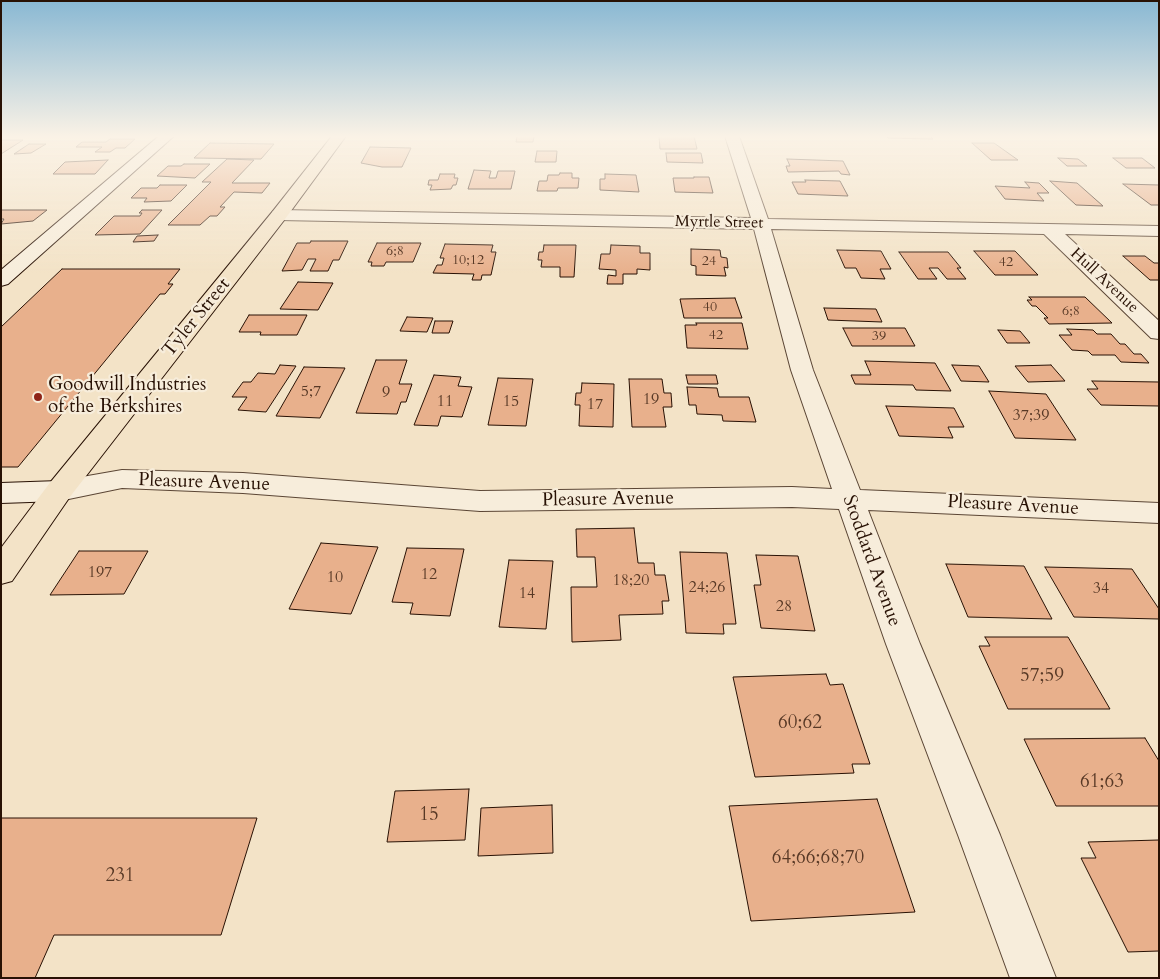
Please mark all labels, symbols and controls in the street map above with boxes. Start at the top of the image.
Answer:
street label: Myrtle Street [675,213,763,233]
house number: 6;8 [386,244,404,260]
street label: Hull Avenue [1066,244,1142,318]
house number: 10;12 [452,253,484,269]
house number: 24 [702,254,716,270]
house number: 42 [999,255,1013,271]
street label: Tyler Street [158,274,236,362]
house number: 40 [703,300,717,316]
house number: 6;8 [1062,304,1080,320]
house number: 42 [709,328,723,344]
house number: 39 [872,329,886,345]
place label: Goodwill Industries of the Berkshires [48,375,206,419]
house number: 5;7 [301,382,321,402]
house number: 9 [382,383,390,403]
house number: 19 [643,390,659,410]
marker: Goodwill Industries of the Berkshires [32,391,44,403]
house number: 11 [437,392,453,412]
house number: 15 [503,392,519,412]
house number: 17 [587,395,603,415]
house number: 37;39 [1013,406,1049,426]
street label: Pleasure Avenue [138,469,270,497]
street label: Pleasure Avenue [542,487,674,513]
street label: Pleasure Avenue [947,491,1079,521]
street label: Stoddard Avenue [837,492,905,630]
house number: 197 [88,563,112,583]
house number: 12 [421,565,437,585]
house number: 10 [327,568,343,588]
house number: 18;20 [613,571,649,591]
house number: 24;26 [689,578,725,598]
house number: 34 [1093,579,1109,599]
house number: 14 [519,584,535,604]
house number: 28 [776,597,792,617]
house number: 57;59 [1020,666,1064,688]
house number: 60;62 [778,713,822,735]
house number: 61;63 [1080,772,1124,794]
house number: 15 [419,805,439,827]
house number: 64;66;68;70 [772,848,864,870]
house number: 231 [105,866,135,888]

